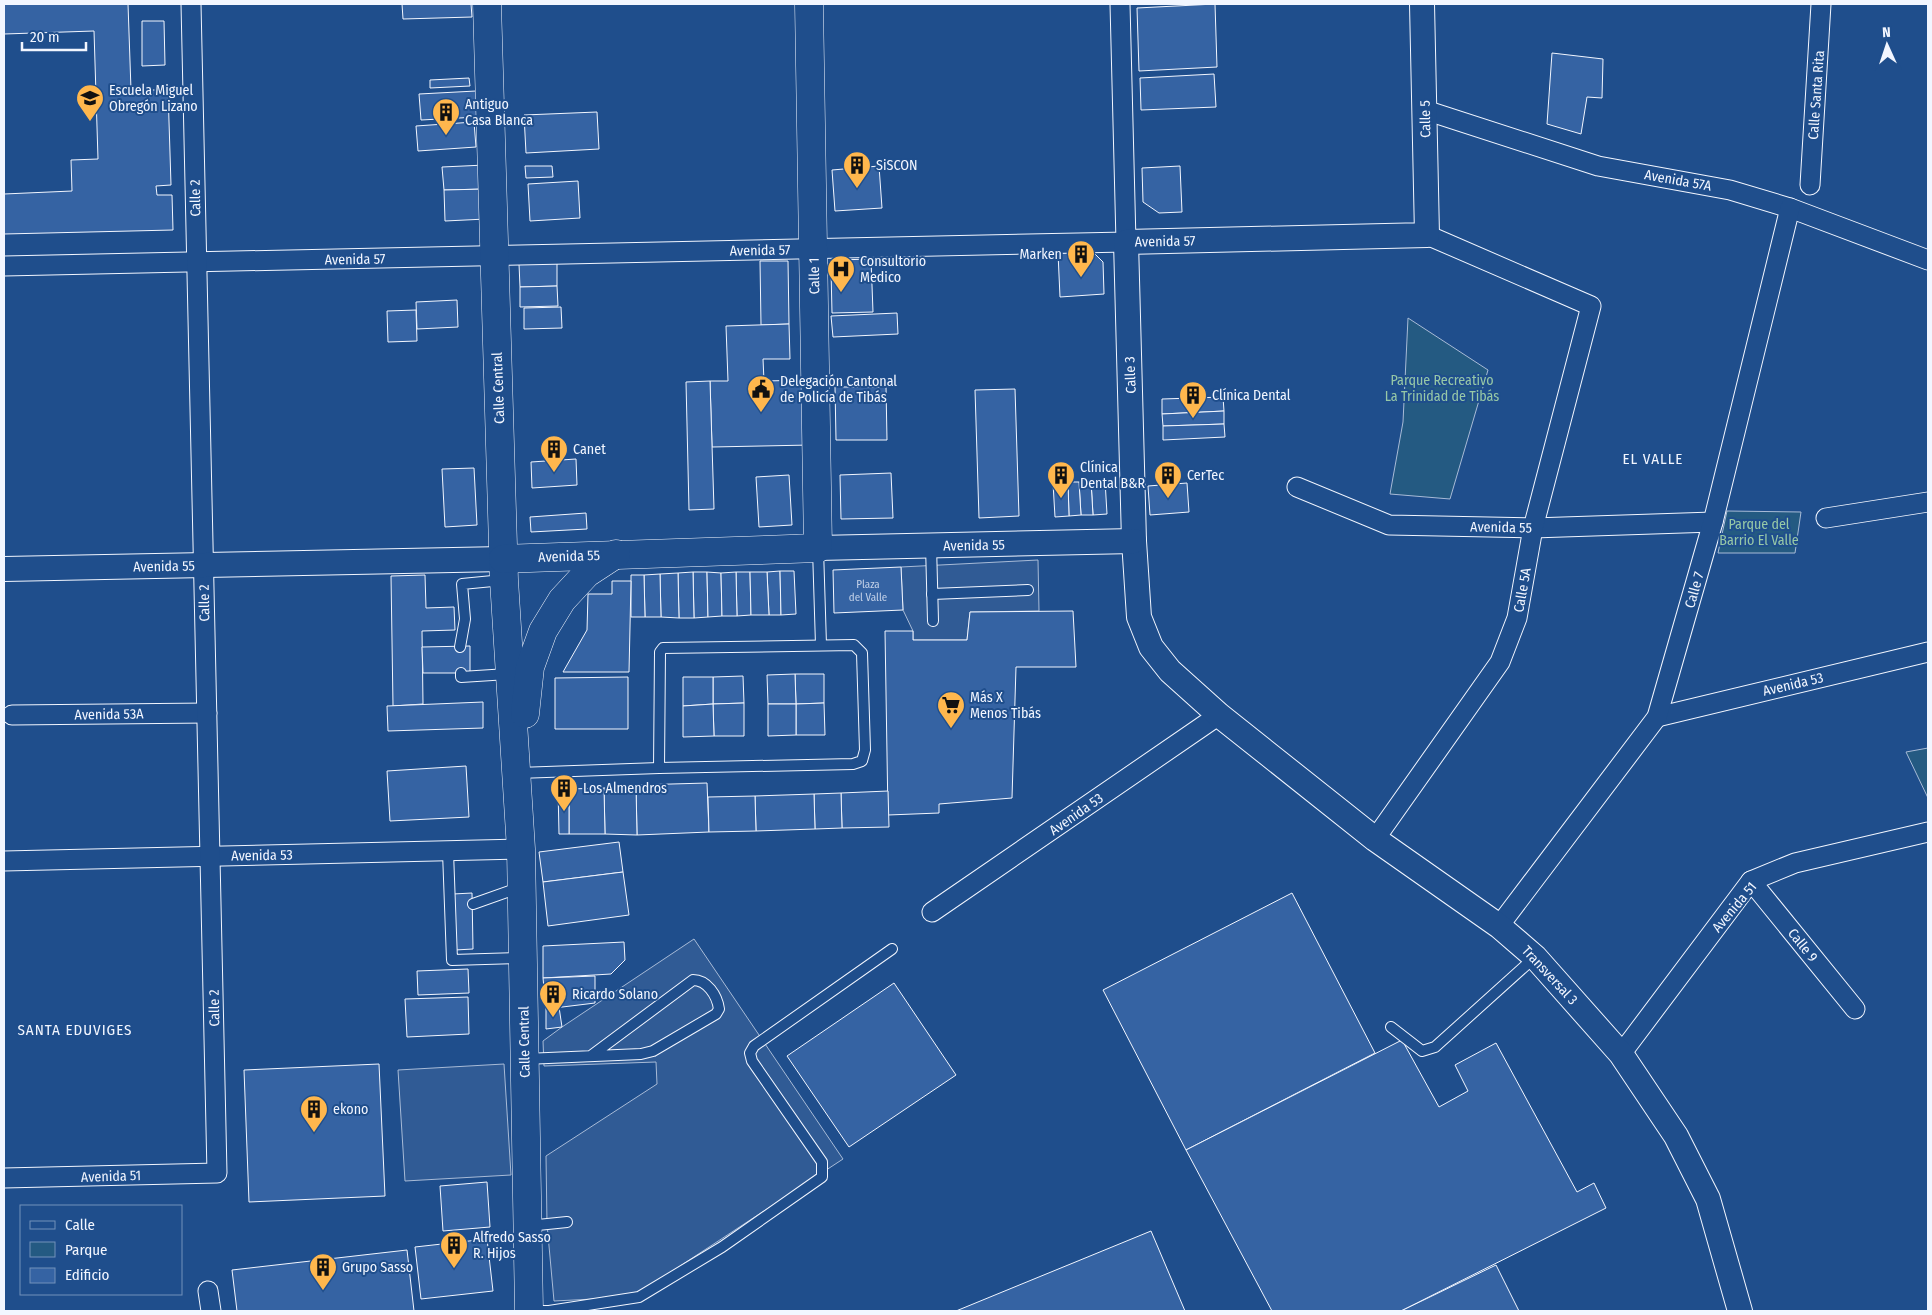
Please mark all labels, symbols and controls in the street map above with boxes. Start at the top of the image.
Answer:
scale bar [22,20,86,52]
north arrow [1862,20,1912,70]
text: N [1882,24,1891,41]
text: 20 m [30,28,60,46]
street label: Calle Santa Rita [1805,50,1828,140]
place label: Escuela Miguel Obregón Lizano [109,82,198,115]
school or university icon: Escuela Miguel Obregón Lizano [75,83,105,122]
place label: Antiguo Casa Blanca [465,96,533,129]
building icon: Antiguo Casa Blanca [431,97,461,136]
street label: Calle 5 [1417,100,1434,138]
building icon: SiSCON [842,150,872,189]
place label: SiSCON [876,157,918,174]
street label: Avenida 57A [1643,166,1713,195]
street label: Calle 2 [187,179,204,217]
street label: Avenida 57 [1134,232,1196,251]
building icon: Marken [1066,239,1096,278]
street label: Avenida 57 [729,241,791,260]
place label: Marken [1020,246,1062,263]
street label: Avenida 57 [324,250,386,269]
place label: Consultorio Medico [860,253,926,286]
hospital icon: Consultorio Medico [826,254,856,293]
street label: Calle 1 [806,258,823,294]
street label: Calle Central [489,352,508,424]
street label: Calle 3 [1121,356,1140,394]
park label: Parque Recreativo La Trinidad de Tibás [1385,372,1499,405]
place label: Delegación Cantonal de Policía de Tibás [780,373,897,406]
public building icon: Delegación Cantonal de Policía de Tibás [746,374,776,413]
building icon: Clínica Dental [1178,380,1208,419]
place label: Clínica Dental [1212,387,1291,404]
building icon: Canet [539,434,569,473]
place label: Canet [573,441,606,458]
district label: EL VALLE [1623,450,1683,468]
place label: Clínica Dental B&R [1080,459,1146,492]
building icon: Clínica Dental B&R [1046,460,1076,499]
building icon: CerTec [1153,460,1183,499]
place label: CerTec [1187,467,1224,484]
park label: Parque del Barrio El Valle [1719,516,1799,549]
street label: Avenida 55 [1470,518,1532,537]
street label: Avenida 55 [943,536,1005,555]
street label: Avenida 55 [538,547,600,566]
street label: Avenida 55 [133,557,195,576]
street label: Calle 5A [1510,566,1535,614]
street label: Calle 7 [1681,570,1708,610]
house number: Plaza del Valle [849,578,887,604]
street label: Calle 2 [196,584,213,622]
street label: Avenida 53 [1761,669,1825,700]
place label: Más X Menos Tibás [970,689,1041,722]
supermarket icon: Más X Menos Tibás [936,690,966,729]
street label: Avenida 53A [74,705,144,724]
building icon: Los Almendros [549,773,579,812]
place label: Los Almendros [583,780,667,797]
street label: Avenida 53 [1046,790,1106,839]
street label: Avenida 53 [231,846,293,865]
street label: Avenida 51 [1709,879,1760,936]
street label: Calle 9 [1784,925,1821,966]
street label: Transversal 3 [1518,942,1581,1008]
building icon: Ricardo Solano [538,979,568,1018]
place label: Ricardo Solano [572,986,658,1003]
street label: Calle 2 [206,989,223,1027]
street label: Calle Central [515,1006,534,1078]
district label: SANTA EDUVIGES [17,1021,133,1039]
building icon: ekono [299,1094,329,1133]
place label: ekono [333,1101,368,1118]
street label: Avenida 51 [81,1167,141,1186]
legend [20,1205,182,1295]
text: Calle [65,1216,95,1234]
place label: Alfredo Sasso R. Hijos [473,1229,551,1262]
building icon: Alfredo Sasso R. Hijos [439,1230,469,1269]
text: Parque [65,1241,108,1259]
building icon: Grupo Sasso [308,1252,338,1291]
place label: Grupo Sasso [342,1259,413,1276]
text: Edificio [65,1266,110,1284]

